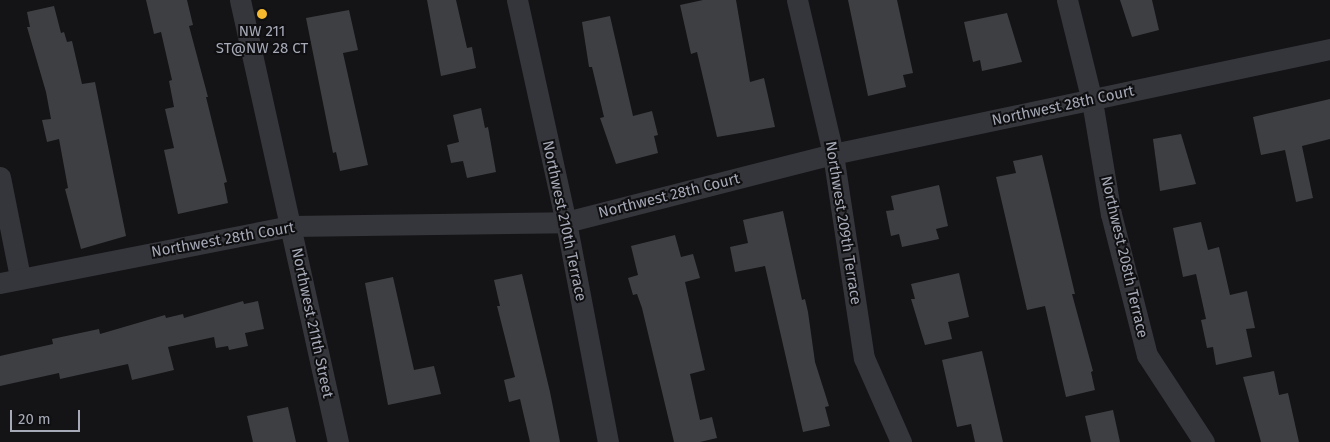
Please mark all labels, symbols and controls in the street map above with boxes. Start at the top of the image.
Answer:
marker: NW 211 ST@NW 28 CT [256,8,268,20]
place label: NW 211 ST@NW 28 CT [216,22,308,57]
street label: Northwest 28th Court [990,82,1136,130]
street label: Northwest 210th Terrace [538,139,590,303]
street label: Northwest 209th Terrace [821,140,865,306]
street label: Northwest 28th Court [596,170,742,222]
street label: Northwest 208th Terrace [1097,174,1151,340]
street label: Northwest 28th Court [150,219,296,261]
street label: Northwest 211th Street [287,246,337,400]
scale bar [12,400,82,432]
text: 20 m [18,410,51,428]

